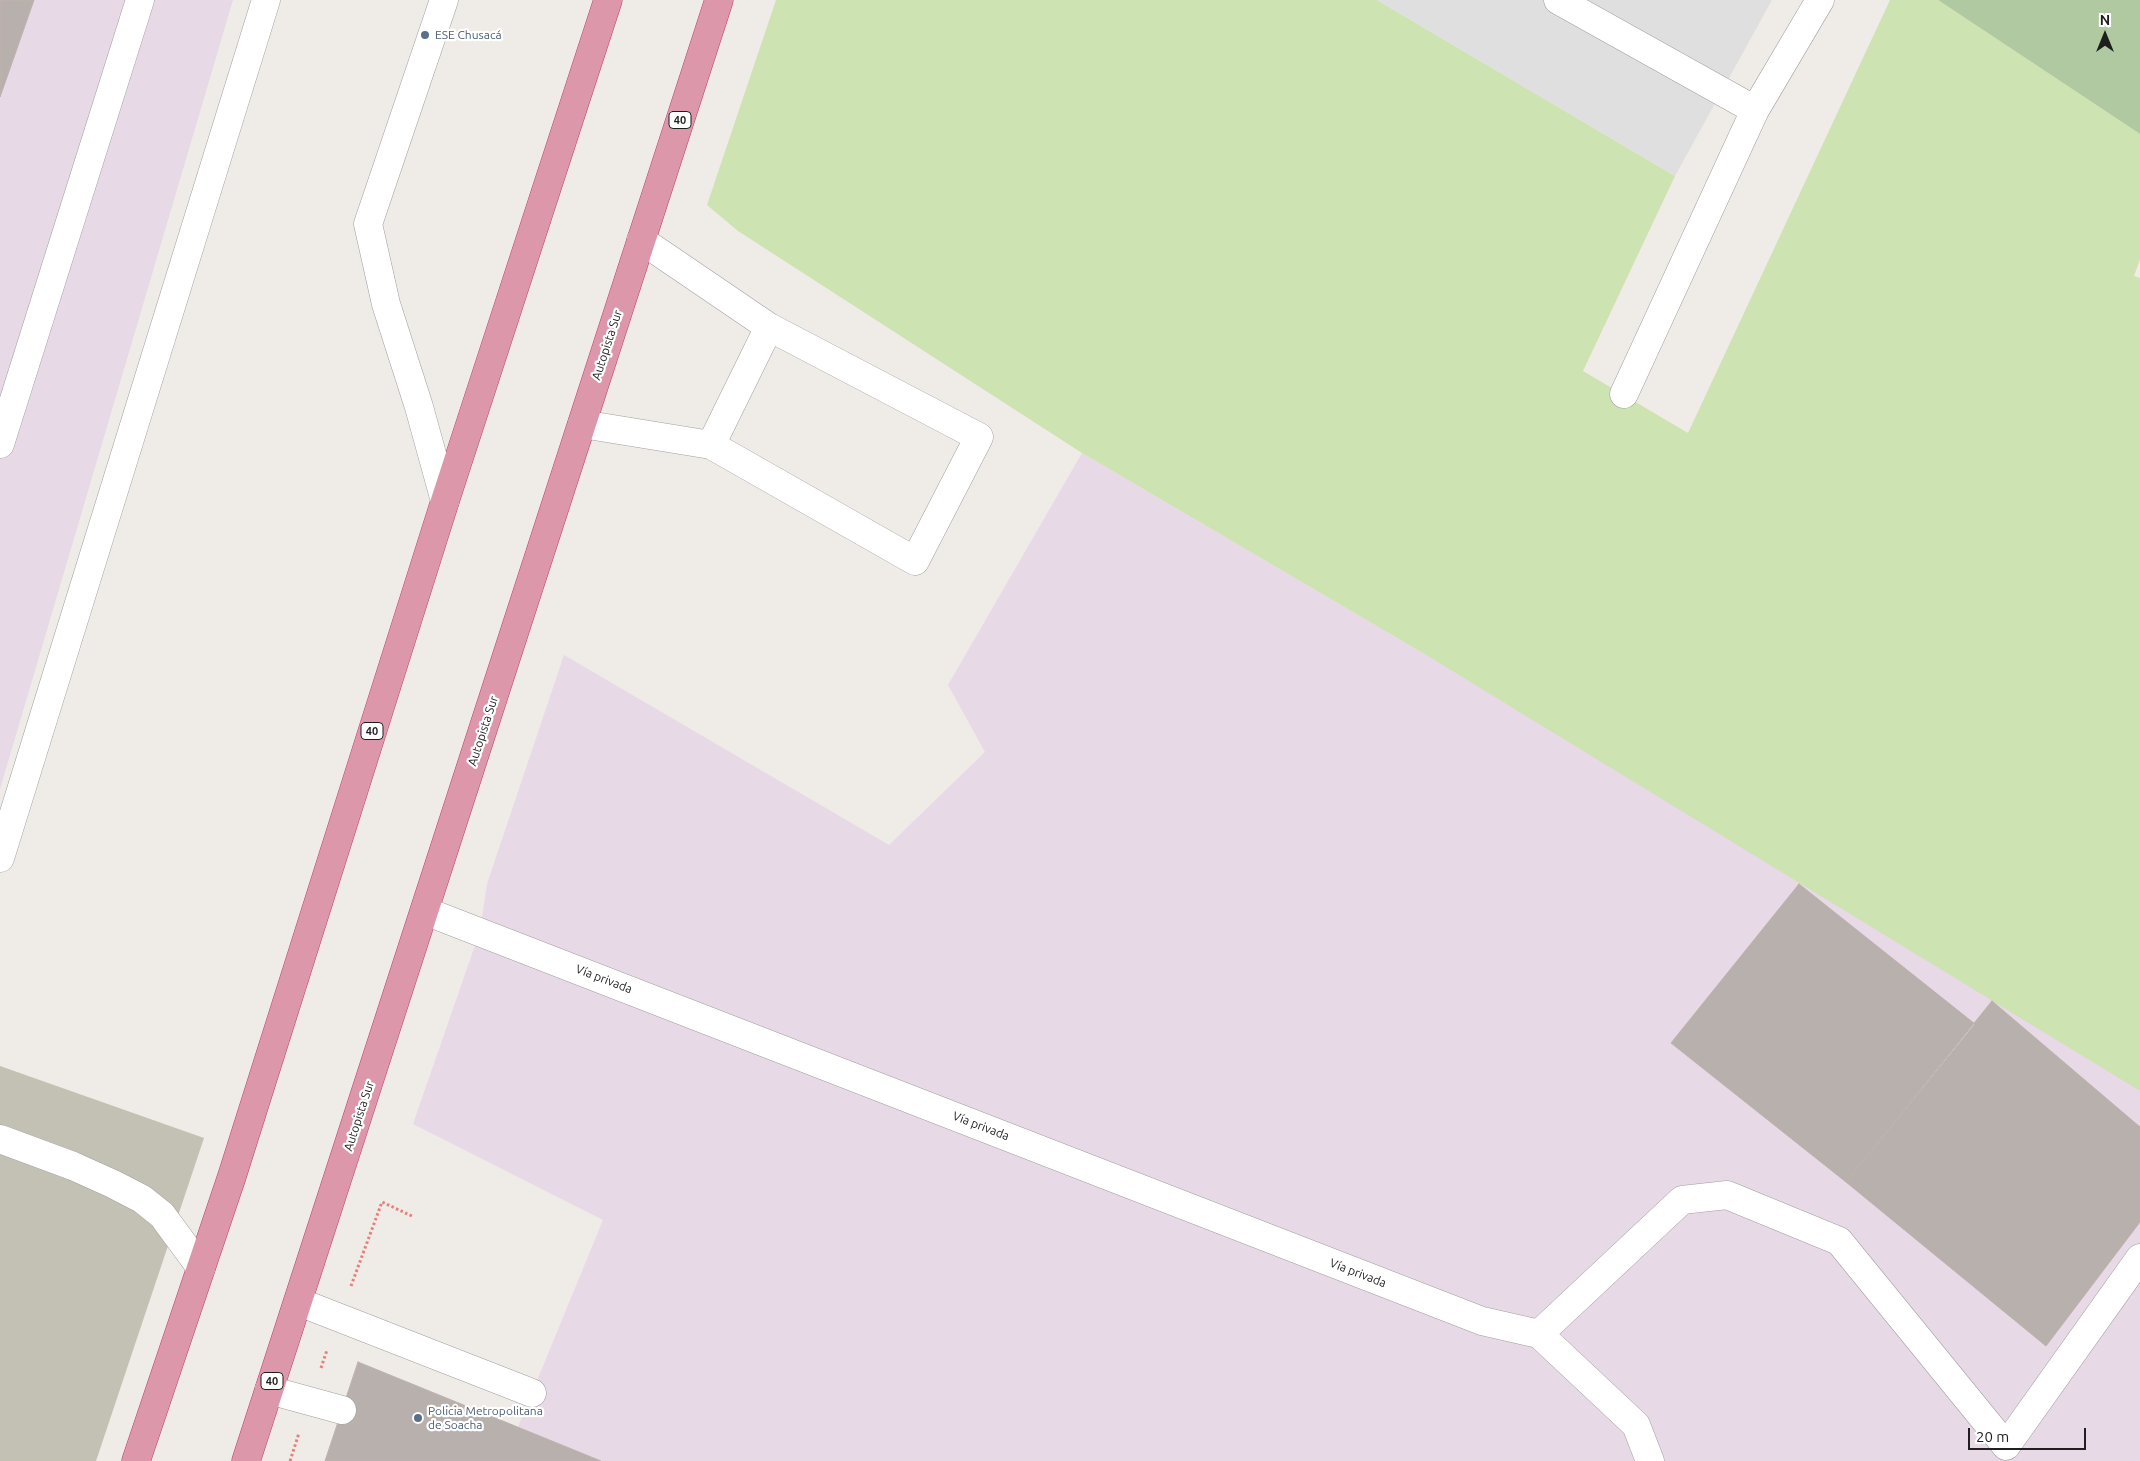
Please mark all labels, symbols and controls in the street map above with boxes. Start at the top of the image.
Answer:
north arrow [2080,10,2130,60]
text: N [2100,12,2110,28]
place label: ESE Chusacá [435,28,502,42]
marker: ESE Chusacá [419,29,431,41]
road number: 40 [669,112,691,128]
street label: Autopista Sur [589,308,625,382]
street label: Autopista Sur [465,694,501,768]
road number: 40 [361,722,383,739]
street label: Vía privada [574,962,634,996]
street label: Autopista Sur [341,1079,377,1153]
street label: Vía privada [951,1109,1011,1143]
street label: Vía privada [1328,1256,1388,1290]
road number: 40 [261,1372,283,1390]
place label: Policia Metropolitana de Soacha [428,1404,543,1432]
marker: Policia Metropolitana de Soacha [412,1412,424,1424]
scale bar [1970,1418,2088,1450]
text: 20 m [1976,1428,2009,1445]

